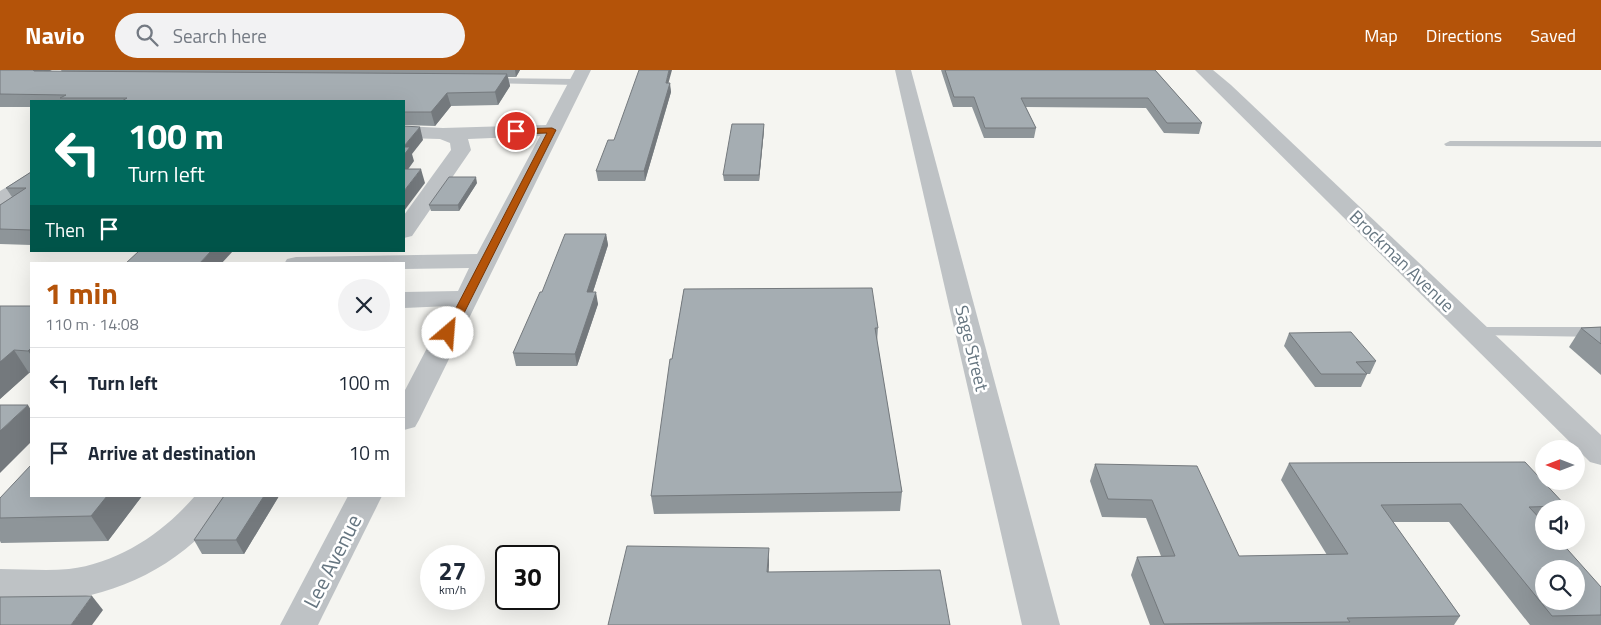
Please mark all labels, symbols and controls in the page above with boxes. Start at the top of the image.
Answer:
search box [115,13,465,58]
text: Navio [25,17,85,53]
icon: search [133,21,161,49]
text: Search here [173,21,267,50]
text: Map [1364,22,1398,49]
text: Directions [1426,22,1502,49]
text: Saved [1530,22,1576,49]
text: 100 m [128,109,224,163]
pin [495,110,537,152]
icon: arrive [502,117,530,145]
icon: left [45,120,110,185]
text: Turn left [128,157,205,191]
street label: Brockman Avenue [1343,204,1461,318]
text: Then [45,215,85,244]
icon: arrive [95,215,123,243]
text: 1 min [45,270,118,316]
button: close [338,279,390,331]
street label: Sage Street [948,302,996,394]
position arrow [421,306,473,358]
text: 110 m · 14:08 [45,312,139,336]
text: Turn left [88,368,158,397]
text: 100 m [338,368,390,397]
icon: left [45,369,73,397]
text: Arrive at destination [88,438,256,467]
text: 10 m [349,438,390,467]
icon: arrive [45,439,73,467]
north arrow [1535,440,1585,490]
map controls [1535,440,1585,610]
button: sound [1535,500,1585,550]
street label: Lee Avenue [295,509,369,613]
speed limit sign: 30 [495,545,560,610]
text: 27 [438,552,467,590]
button: search [1535,560,1585,610]
text: km/h [439,580,466,599]

